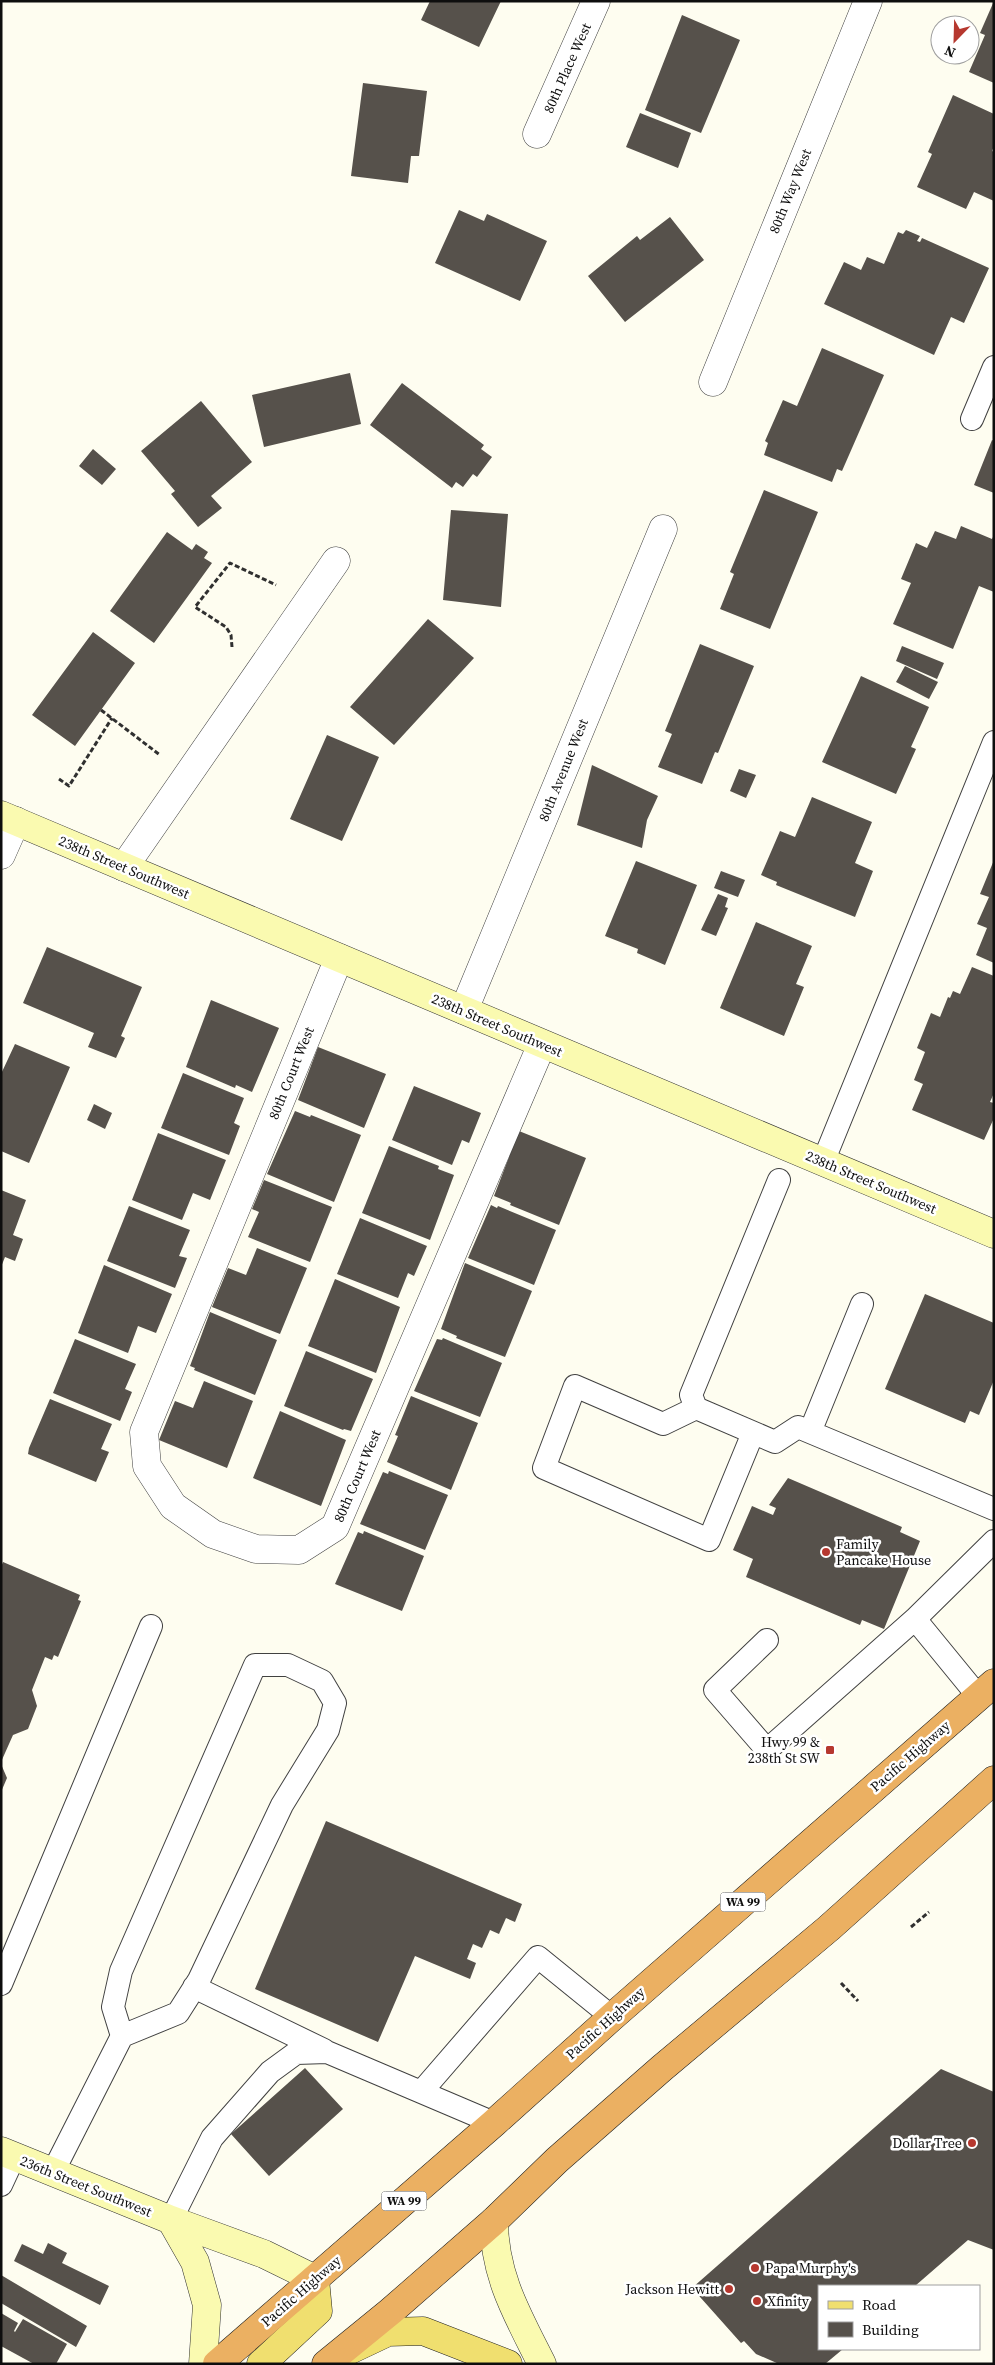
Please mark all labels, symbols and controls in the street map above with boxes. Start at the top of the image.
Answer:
north arrow [930,15,980,65]
street label: 80th Place West [538,19,596,116]
text: N [941,41,959,63]
street label: 80th Way West [764,145,816,236]
street label: 80th Avenue West [533,715,593,824]
street label: 238th Street Southwest [56,830,193,904]
street label: 238th Street Southwest [429,988,566,1062]
street label: 80th Court West [263,1023,319,1122]
street label: 238th Street Southwest [803,1145,940,1219]
street label: 80th Court West [329,1426,386,1525]
place label: Family Pancake House [836,1534,931,1570]
marker: Family Pancake House [820,1546,832,1558]
street label: Pacific Highway [866,1715,955,1796]
place label: Hwy 99 & 238th St SW [748,1732,821,1768]
marker: Hwy 99 & 238th St SW [824,1744,836,1756]
road number: WA 99 [720,1892,766,1911]
street label: Pacific Highway [561,1982,649,2064]
place label: Dollar Tree [892,2133,962,2153]
marker: Dollar Tree [966,2137,978,2149]
street label: 236th Street Southwest [17,2150,155,2222]
road number: WA 99 [382,2192,426,2210]
street label: Pacific Highway [257,2250,346,2331]
place label: Papa Murphy's [765,2258,856,2278]
marker: Papa Murphy's [749,2262,761,2274]
place label: Jackson Hewitt [624,2279,719,2299]
marker: Jackson Hewitt [723,2283,735,2295]
legend [818,2285,980,2350]
place label: Xfinity [767,2291,810,2311]
text: Road [862,2294,896,2315]
marker: Xfinity [751,2295,763,2307]
text: Building [862,2319,919,2340]

